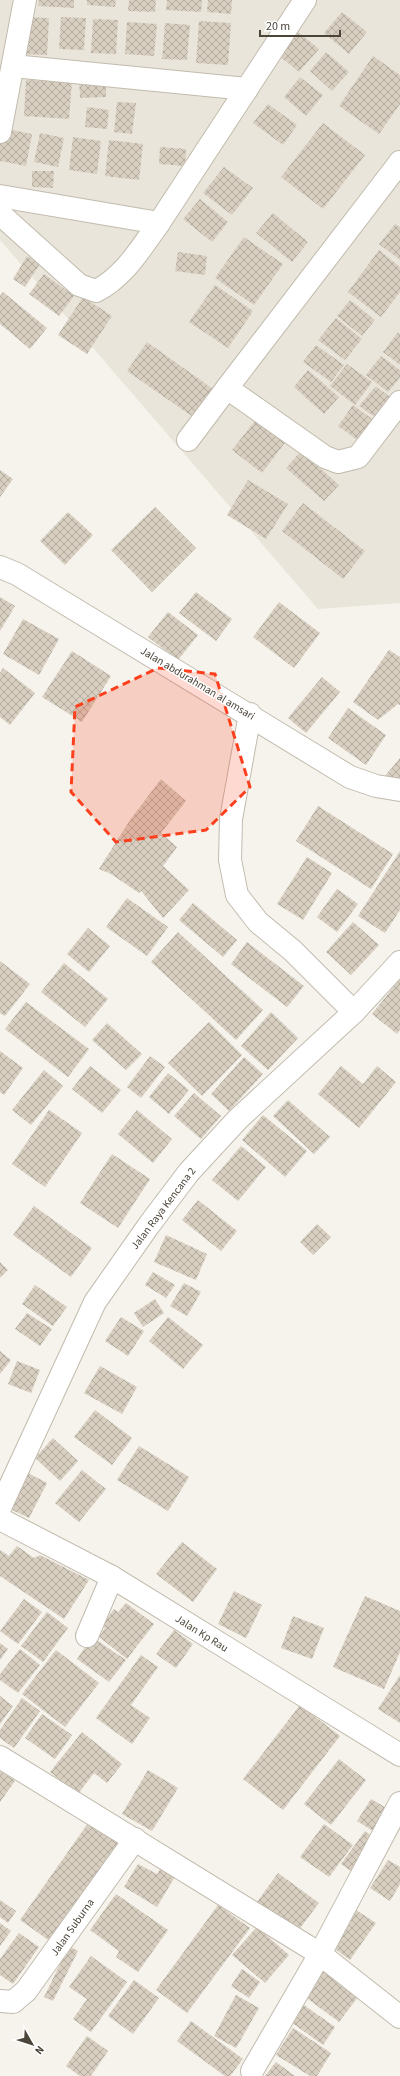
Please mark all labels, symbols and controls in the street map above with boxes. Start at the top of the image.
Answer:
scale bar [260,12,340,38]
text: 20 m [266,18,290,35]
street label: Jalan abdurahman al amsari [138,643,258,724]
street label: Jalan Raya Kencana 2 [128,1164,199,1252]
street label: Jalan Kp Rau [172,1611,231,1656]
street label: Jalan Suburna [47,1896,98,1959]
north arrow [12,2024,52,2064]
text: N [31,2042,48,2058]

